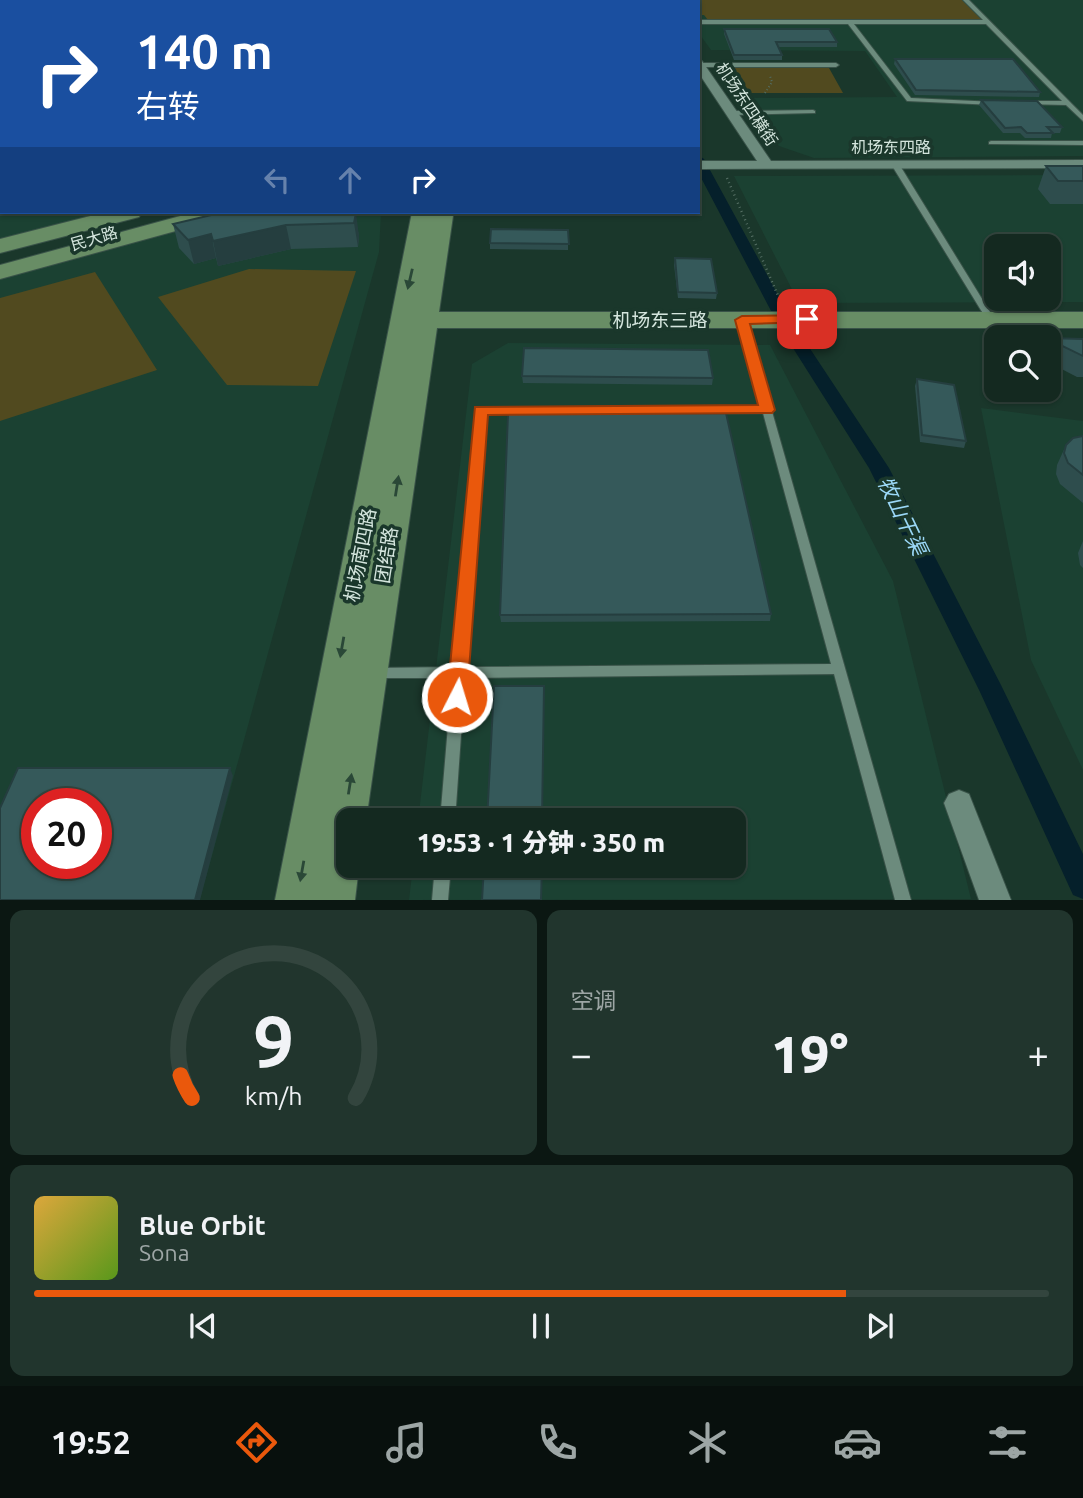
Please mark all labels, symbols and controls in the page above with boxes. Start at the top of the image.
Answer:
text: 140 m [136,23,273,78]
icon: right [21,28,112,119]
street label: 机场东四横街 [713,59,781,149]
text: 右转 [136,88,200,124]
street label: 机场东四路 [851,138,931,156]
icon: left [258,161,296,199]
icon: ahead [331,161,369,199]
icon: right [404,161,442,199]
street label: 民大路 [68,223,120,253]
map controls [984,234,1061,402]
button: sound [984,234,1061,311]
one-way arrow [405,268,416,290]
pin [777,289,837,349]
icon: arrive [788,300,826,338]
street label: 机场东三路 [612,309,708,331]
button: search [984,325,1061,402]
water label: 牧山干渠 [874,473,933,561]
one-way arrow [391,475,402,497]
street label: 机场南四路 [340,506,380,604]
street label: 团结路 [371,525,401,585]
one-way arrow [337,636,348,658]
position arrow [420,660,494,734]
one-way arrow [345,773,356,795]
speed limit sign: 20 [21,788,112,879]
text: 19:53 · 1 分钟 · 350 m [417,828,665,857]
one-way arrow [296,860,307,882]
text: 空调 [571,988,617,1013]
text: 9 [253,1001,294,1083]
text: 19° [771,1025,849,1083]
text: − [571,1033,592,1075]
text: + [1028,1033,1049,1075]
text: km/h [244,1082,302,1110]
text: Blue Orbit [139,1211,266,1240]
text: Sona [139,1240,189,1265]
icon: previous [184,1307,222,1345]
icon: pause [522,1307,560,1345]
icon: next [861,1307,899,1345]
icon: directions [232,1418,281,1467]
icon: music [382,1418,431,1467]
icon: phone [533,1418,582,1467]
icon: climate [683,1418,732,1467]
icon: car [833,1418,882,1467]
icon: filters [983,1418,1032,1467]
text: 19:52 [51,1424,131,1460]

